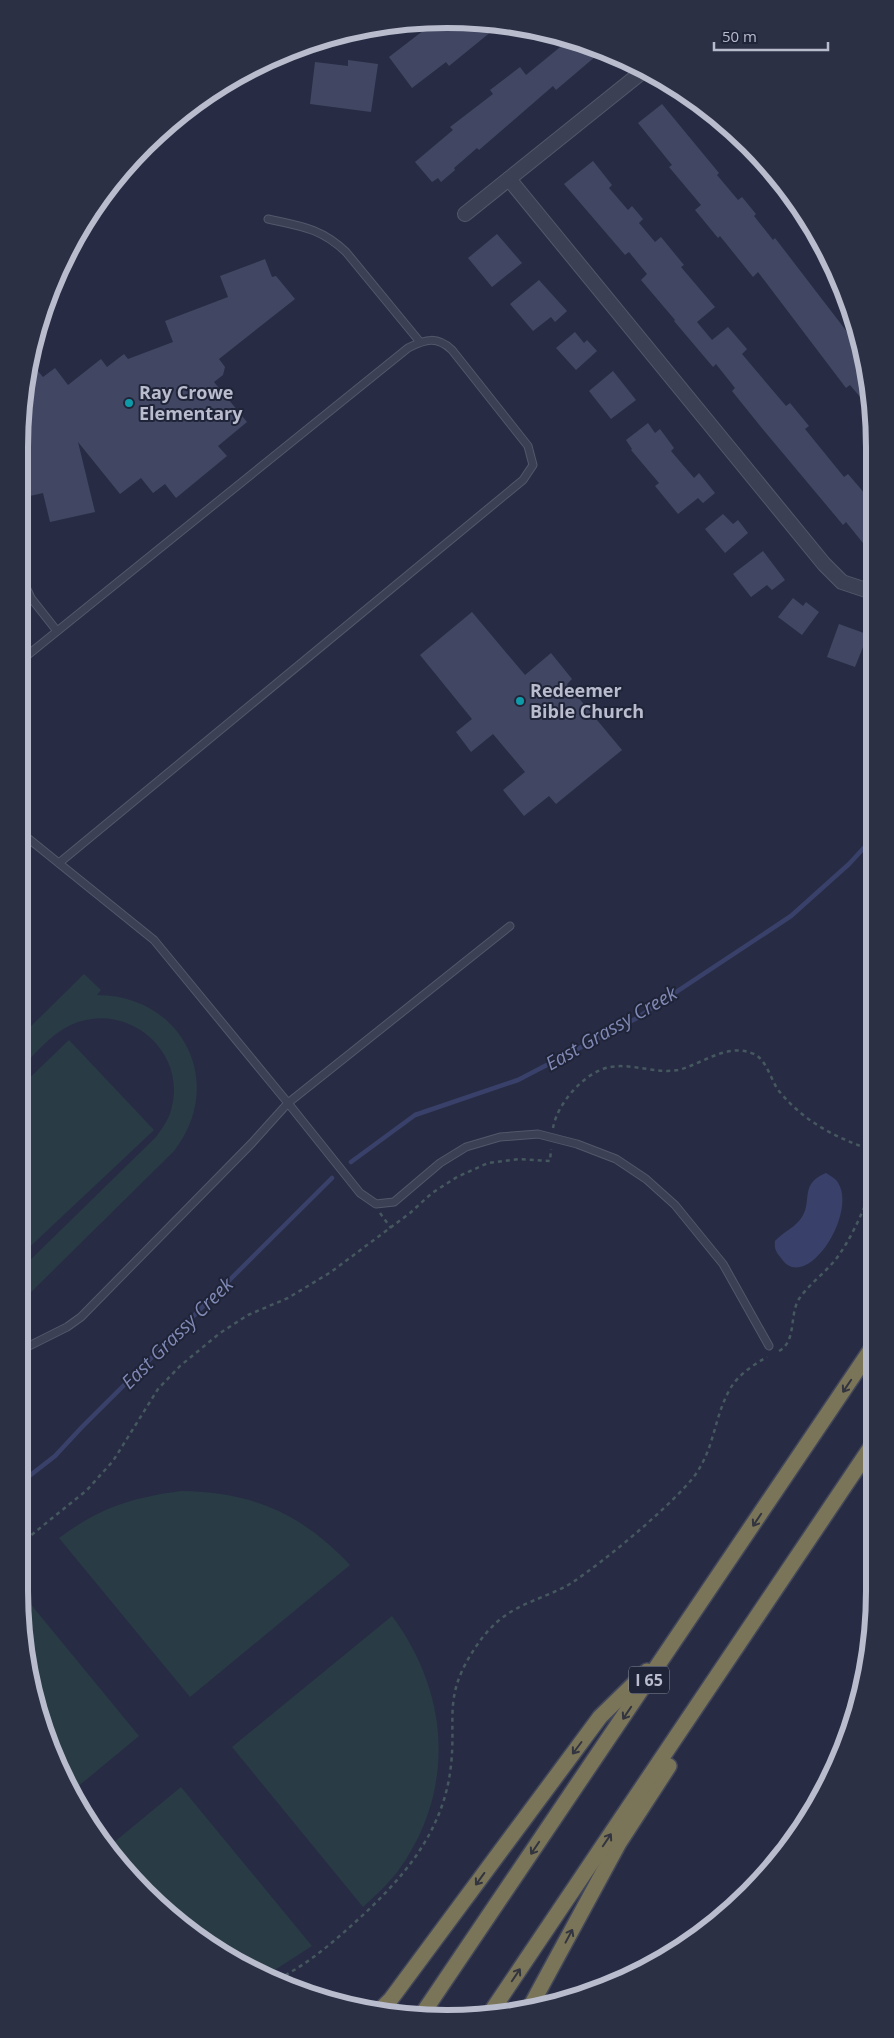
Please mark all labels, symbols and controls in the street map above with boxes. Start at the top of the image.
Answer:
scale bar [714,20,828,52]
text: 50 m [722,26,757,46]
place label: Ray Crowe Elementary [139,380,243,425]
marker: Ray Crowe Elementary [123,397,135,409]
place label: Redeemer Bible Church [530,678,644,723]
marker: Redeemer Bible Church [514,695,526,707]
water label: East Grassy Creek [540,979,682,1076]
water label: East Grassy Creek [115,1271,239,1395]
one-way arrow [842,1378,852,1392]
one-way arrow [751,1513,761,1527]
road number: I 65 [629,1666,669,1694]
one-way arrow [621,1706,632,1720]
one-way arrow [571,1741,582,1754]
one-way arrow [601,1833,612,1847]
one-way arrow [530,1840,540,1854]
one-way arrow [475,1872,485,1886]
one-way arrow [564,1928,574,1943]
one-way arrow [511,1968,521,1982]

